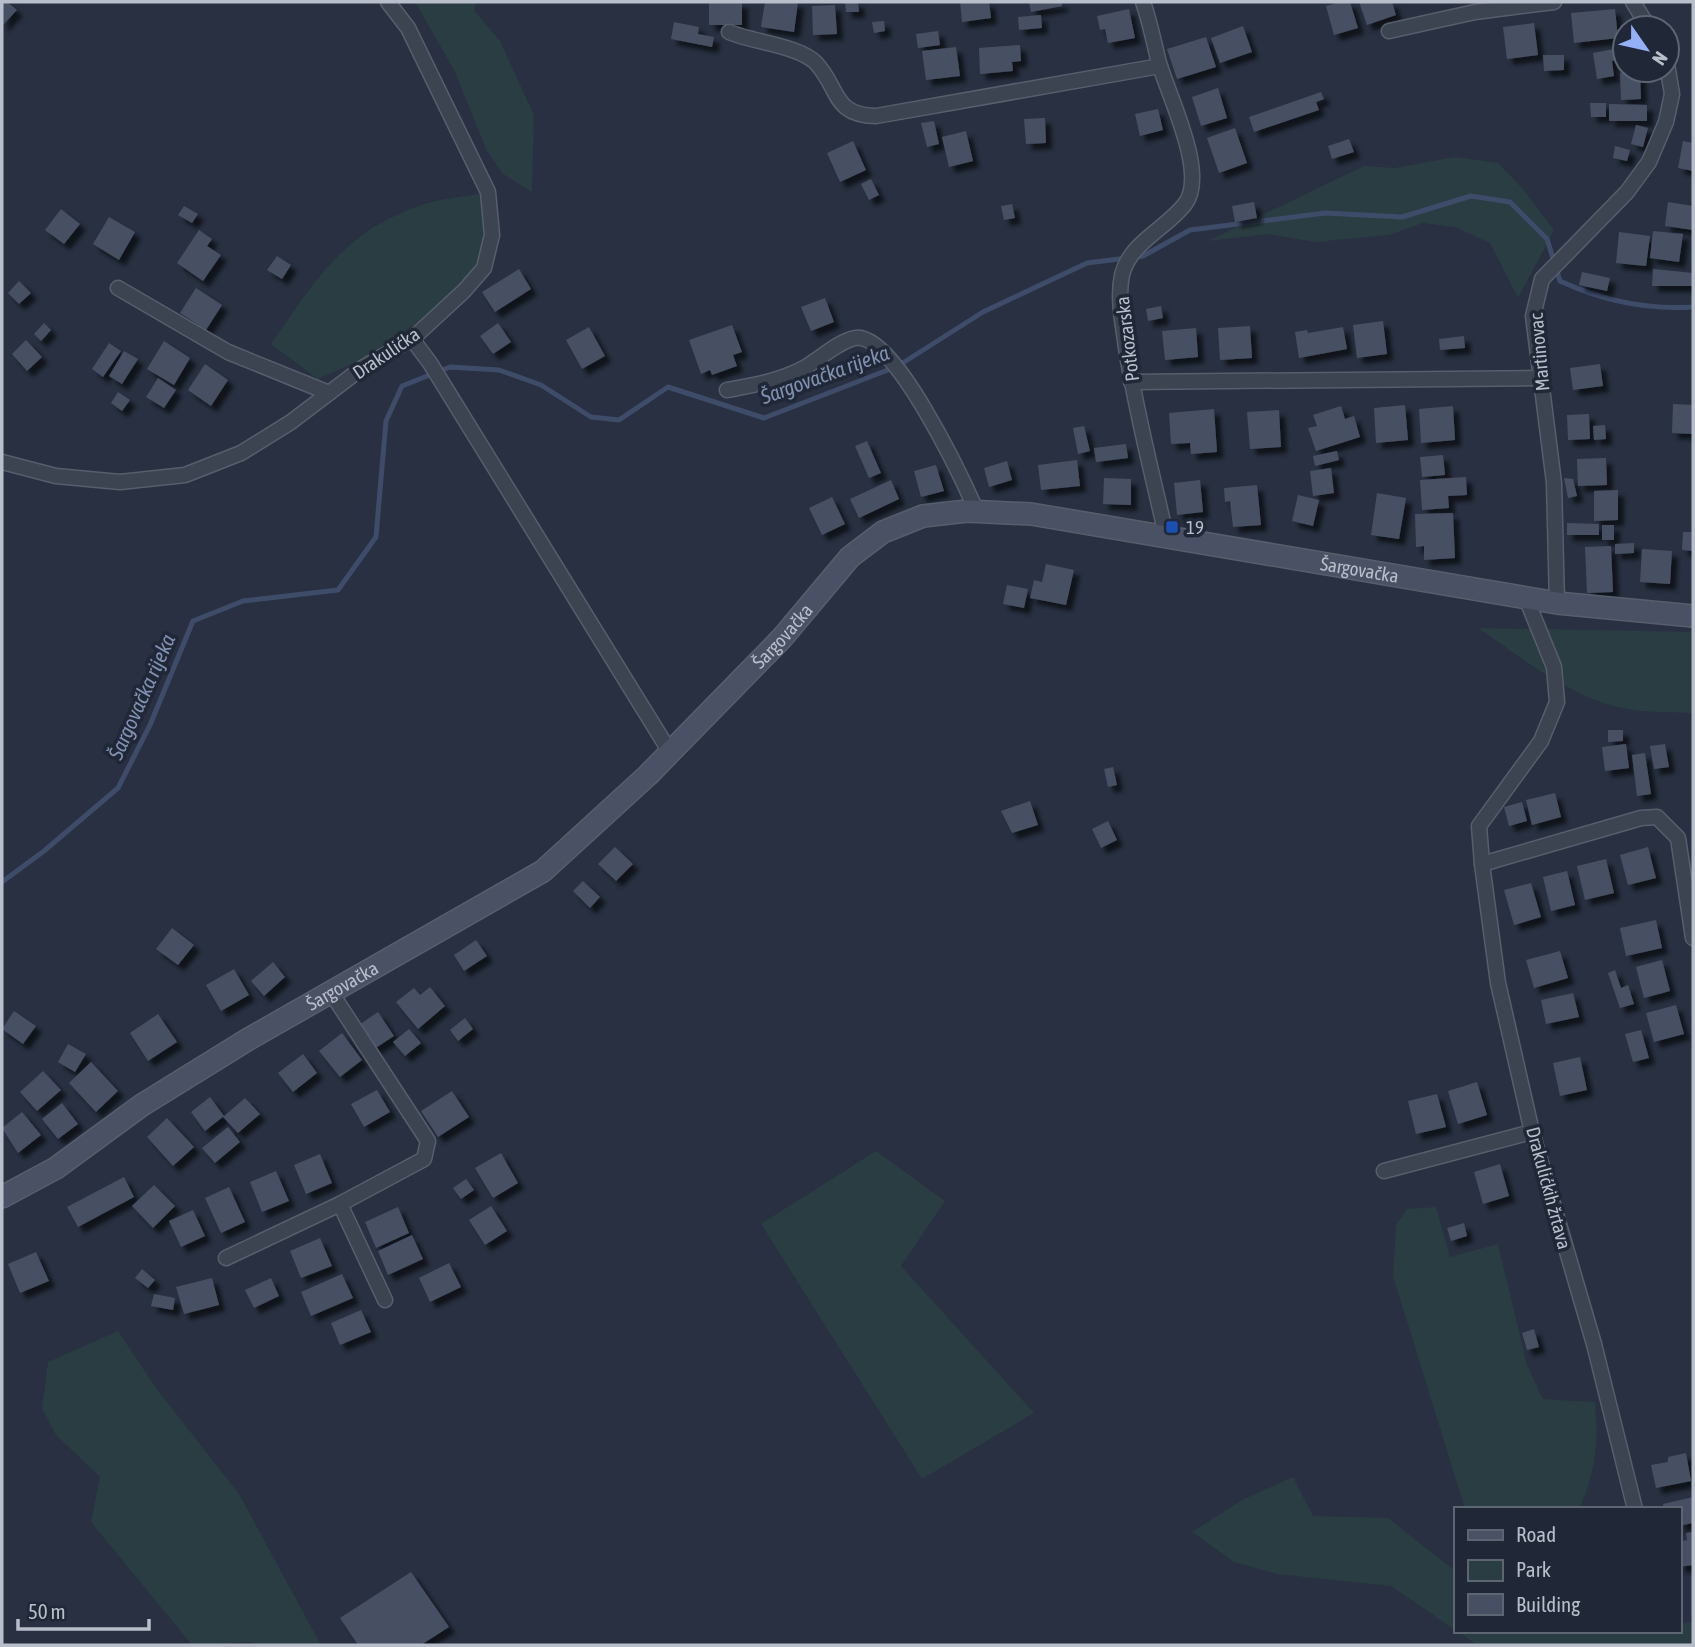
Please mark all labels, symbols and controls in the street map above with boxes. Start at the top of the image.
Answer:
north arrow [1611,14,1681,84]
text: N [1648,48,1672,69]
street label: Potkozarska [1111,295,1143,383]
street label: Martinovac [1525,311,1553,392]
street label: Drakulićka [348,323,424,383]
water label: Šargovačka rijeka [756,340,892,409]
place label: 19 [1186,516,1204,538]
marker: 19 [1164,519,1180,535]
street label: Šargovačka [1319,552,1400,587]
street label: Šargovačka [748,599,817,673]
water label: Šargovačka rijeka [102,630,180,764]
street label: Šargovačka [302,956,382,1015]
street label: Drakulićkih žrtava [1522,1124,1576,1252]
legend [1454,1507,1681,1633]
text: Road [1516,1522,1556,1546]
text: Park [1516,1557,1551,1581]
scale bar [18,1588,149,1632]
text: Building [1516,1592,1580,1616]
text: 50 m [28,1599,66,1623]

